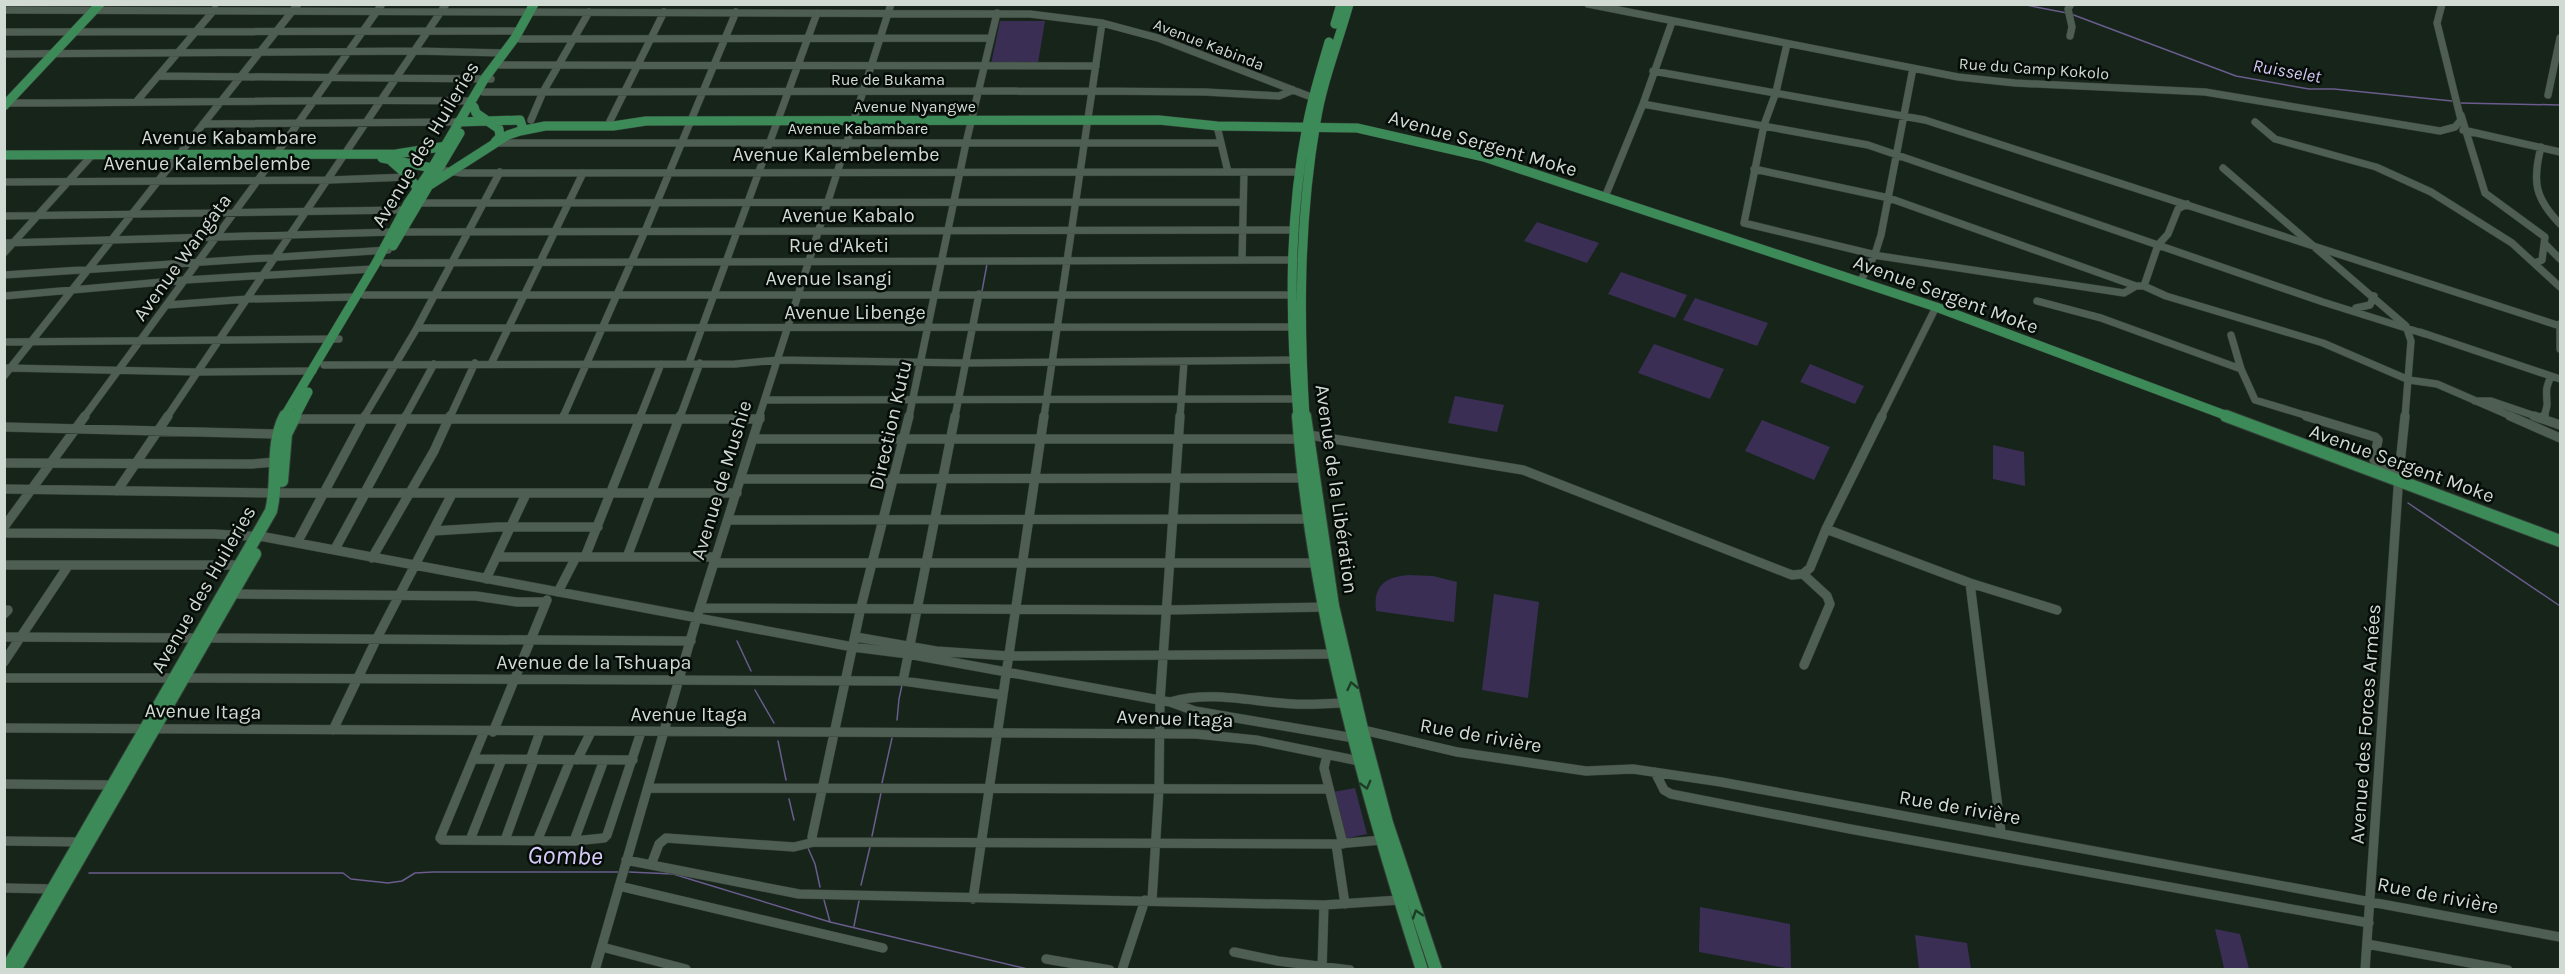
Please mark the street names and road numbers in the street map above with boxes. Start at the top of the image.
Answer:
street label: Avenue Kabinda [1151,15,1267,74]
street label: Rue du Camp Kokolo [1958,54,2110,83]
street label: Avenue des Huileries [367,57,484,231]
street label: Rue de Bukama [831,70,945,89]
street label: Avenue Nyangwe [854,97,976,116]
street label: Avenue Sergent Moke [1386,106,1580,181]
street label: Avenue Kabambare [788,119,928,138]
street label: Avenue Kabambare [141,126,317,149]
street label: Avenue Kalembelembe [732,143,940,166]
street label: Avenue Kalembelembe [103,152,311,175]
street label: Avenue Wangata [129,189,236,325]
street label: Avenue Kabalo [781,204,915,227]
street label: Rue d'Aketi [789,234,889,257]
street label: Avenue Sergent Moke [1850,250,2041,339]
street label: Avenue Isangi [765,267,893,290]
street label: Avenue Libenge [784,301,926,324]
street label: Direction Kutu [864,358,917,492]
street label: Avenue de la Libération [1310,383,1363,595]
street label: Avenue de Mushie [686,398,757,563]
street label: Avenue Sergent Moke [2306,419,2497,508]
street label: Avenue des Huileries [146,502,261,677]
street label: Avenue des Forces Armées [2346,603,2385,845]
street label: Avenue de la Tshuapa [496,651,692,674]
street label: Avenue Itaga [144,699,262,724]
street label: Avenue Itaga [631,703,748,726]
street label: Avenue Itaga [1116,705,1234,732]
street label: Rue de rivière [1418,713,1544,758]
street label: Rue de rivière [1897,785,2023,830]
street label: Rue de rivière [2375,872,2501,919]

